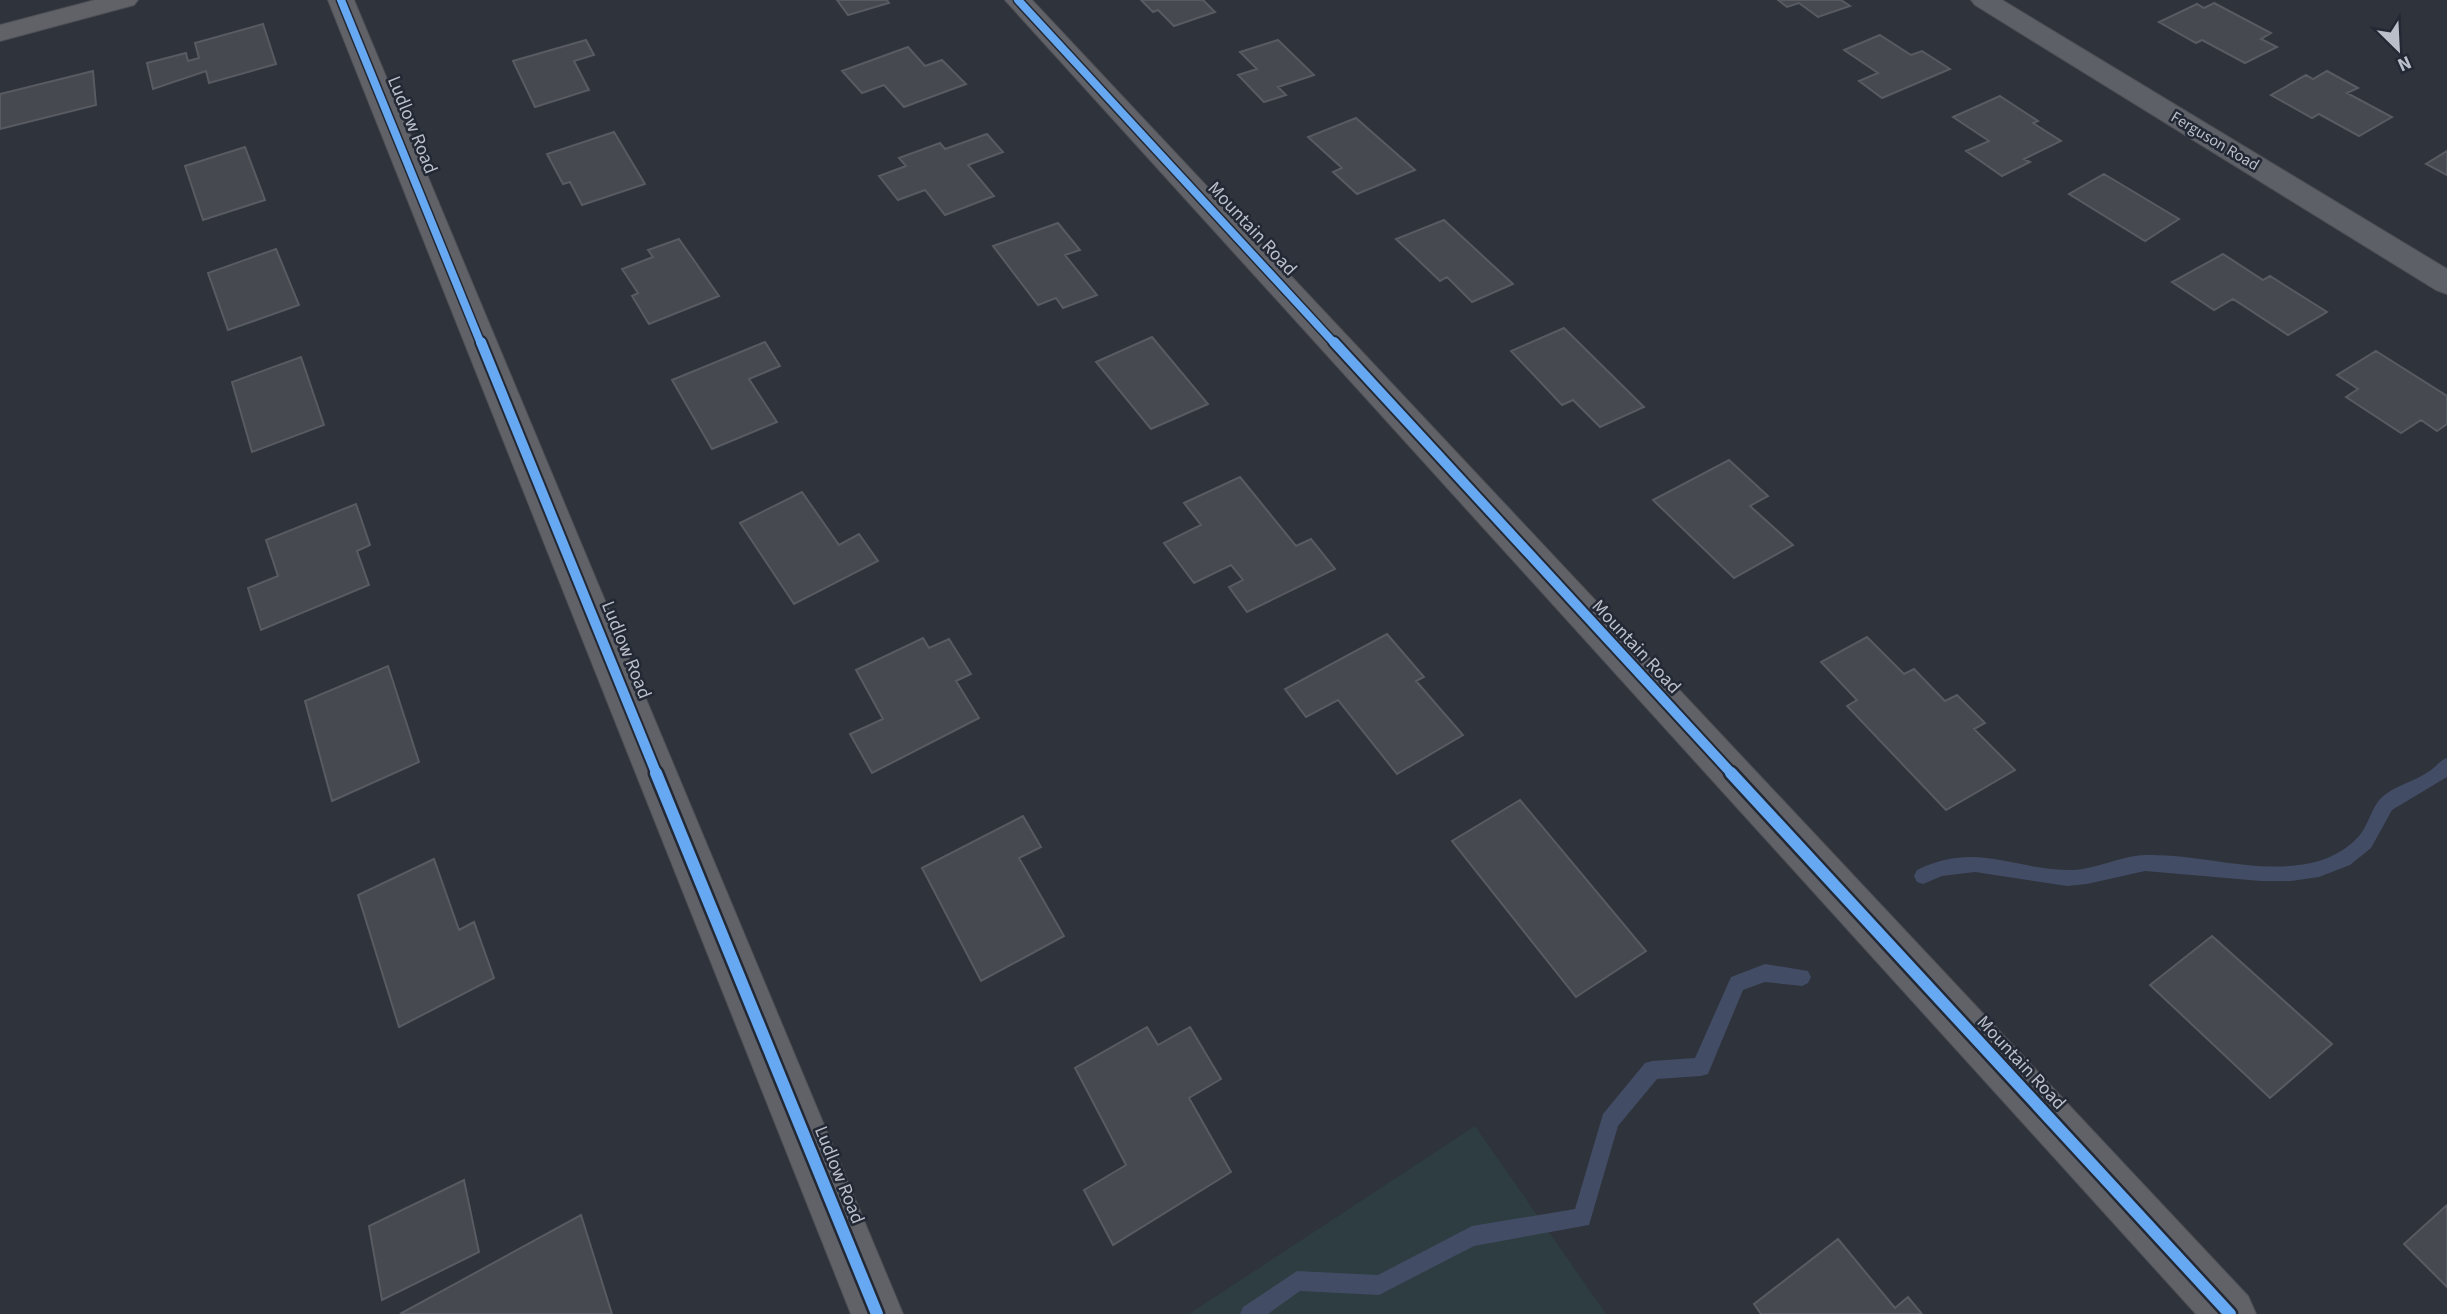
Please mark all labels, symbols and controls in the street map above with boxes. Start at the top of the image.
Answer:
north arrow [2363,14,2433,84]
text: N [2393,48,2416,78]
street label: Ludlow Road [380,72,444,178]
street label: Ferguson Road [2167,106,2263,176]
street label: Mountain Road [1201,176,1303,282]
street label: Mountain Road [1585,594,1687,700]
street label: Ludlow Road [594,597,658,703]
street label: Mountain Road [1970,1010,2072,1116]
street label: Ludlow Road [807,1122,871,1228]

